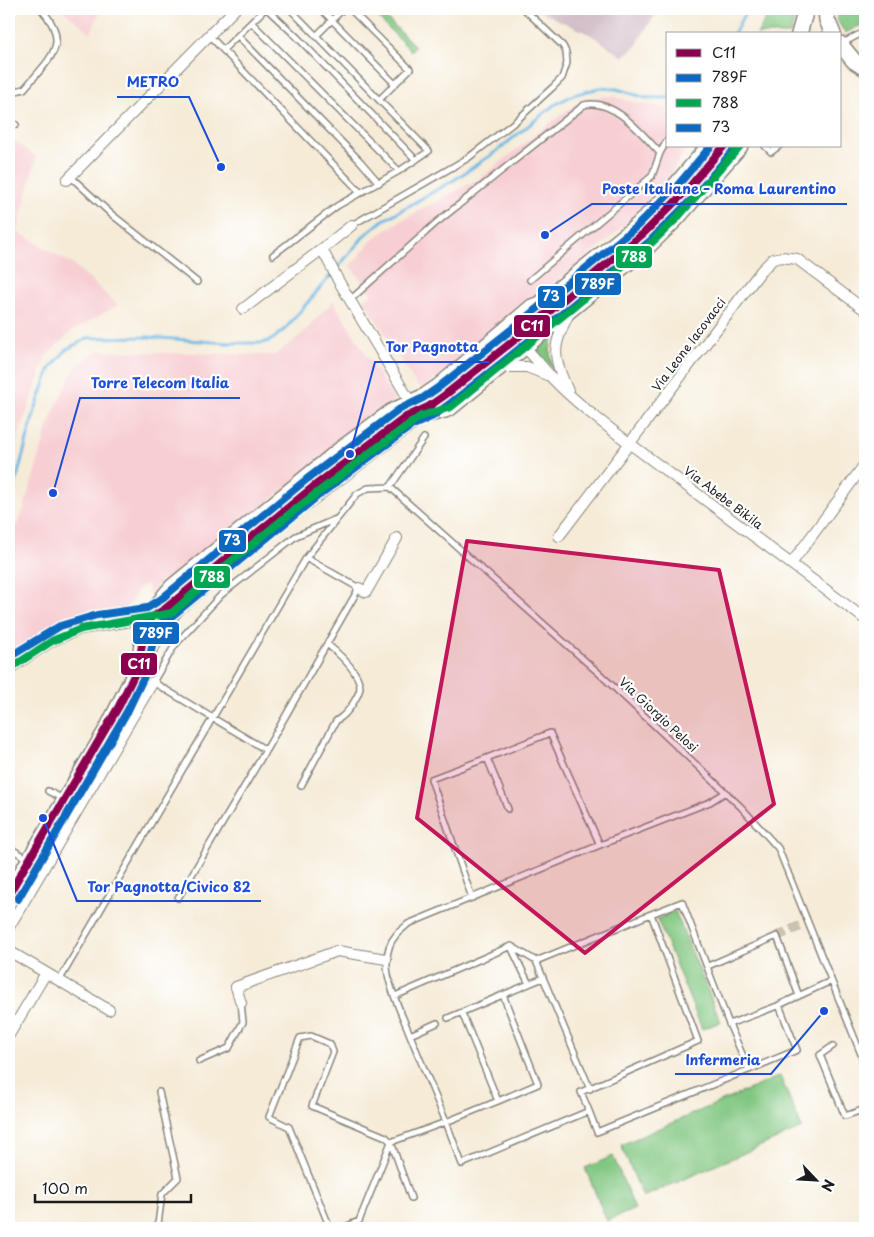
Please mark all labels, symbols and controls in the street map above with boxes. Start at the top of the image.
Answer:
legend [666,32,842,148]
text: C11 [712,40,736,63]
text: 789F [712,64,748,87]
callout: METRO [117,68,189,97]
text: METRO [127,71,179,92]
text: 788 [712,90,739,113]
text: 73 [712,114,730,137]
callout: Poste Italiane – Roma Laurentino [592,175,847,204]
text: Poste Italiane – Roma Laurentino [602,178,836,199]
line badge: 788 [615,245,653,269]
text: 788 [621,246,647,267]
line badge: 789F [574,272,622,296]
text: 789F [581,273,615,294]
line badge: 73 [537,285,566,309]
text: 73 [542,285,560,306]
street label: Via Leone Iacovacci [647,294,729,395]
line badge: C11 [513,314,551,338]
text: C11 [520,315,544,336]
callout: Tor Pagnotta [375,333,489,362]
text: Tor Pagnotta [385,336,479,357]
callout: Torre Telecom Italia [80,369,240,398]
text: Torre Telecom Italia [91,372,230,393]
street label: Via Abebe Bikila [680,461,767,533]
line badge: 73 [218,529,247,553]
text: 73 [223,529,241,550]
line badge: 788 [193,565,231,589]
text: 788 [199,566,225,587]
line badge: 789F [132,621,180,645]
text: 789F [139,622,173,643]
line badge: C11 [120,652,158,676]
text: C11 [127,653,151,674]
street label: Via Giorgio Pelosi [615,673,702,756]
callout: Tor Pagnotta/Civico 82 [77,872,261,901]
text: Tor Pagnotta/Civico 82 [87,876,251,897]
callout: Infermeria [675,1045,771,1074]
text: Infermeria [685,1049,761,1070]
north arrow [792,1154,842,1204]
scale bar [35,1172,191,1204]
text: 100 m [42,1176,88,1199]
text: N [816,1176,840,1195]

